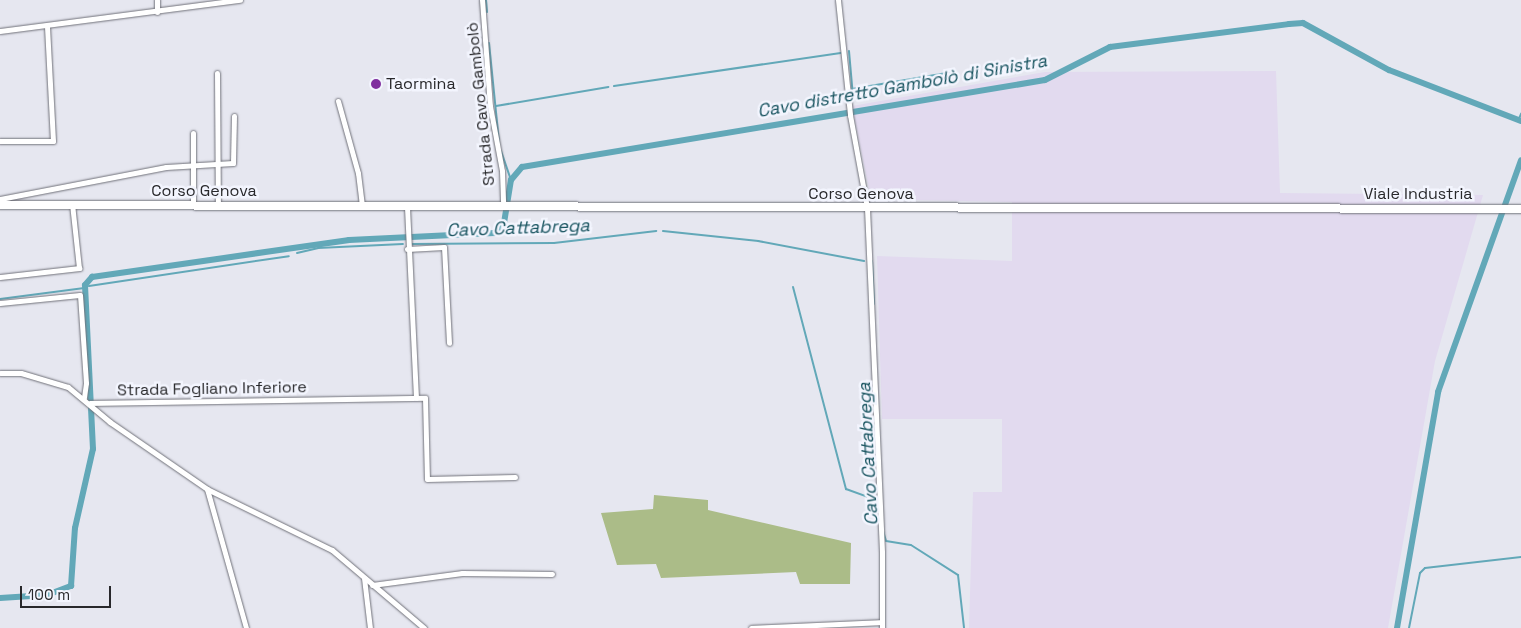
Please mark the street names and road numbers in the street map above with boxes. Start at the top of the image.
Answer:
street label: Strada Cavo Gambolò [463,21,499,187]
street label: Corso Genova [151,181,257,201]
street label: Corso Genova [808,184,914,204]
street label: Viale Industria [1363,184,1473,204]
street label: Strada Fogliano Inferiore [117,378,307,400]

